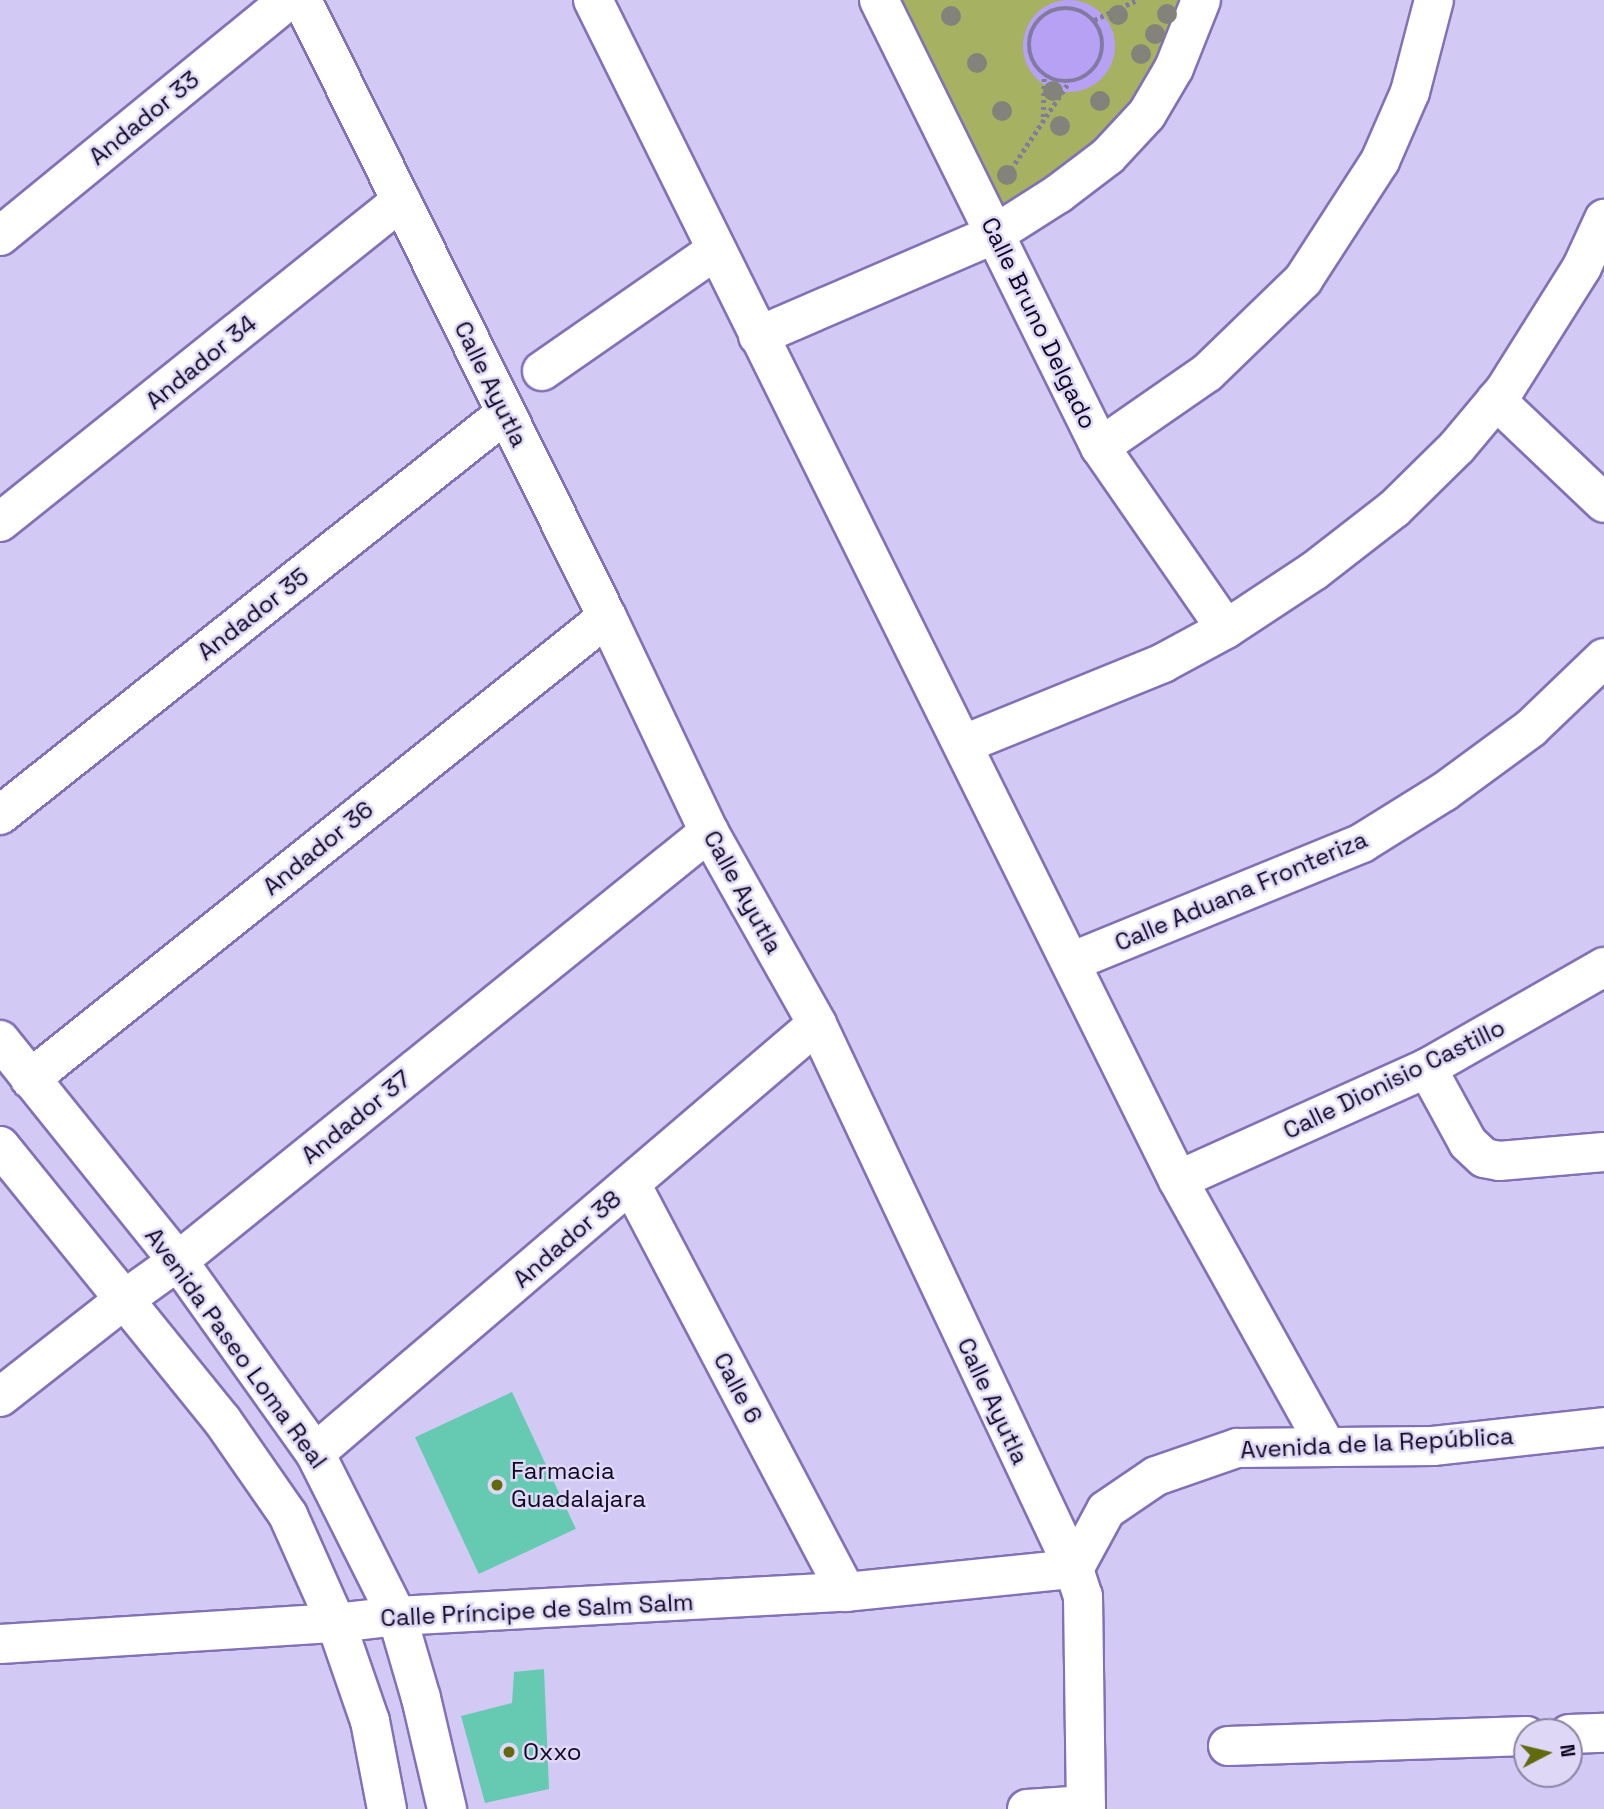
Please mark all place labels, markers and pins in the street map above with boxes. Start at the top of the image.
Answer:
place label: Farmacia Guadalajara [511,1457,646,1513]
marker: Farmacia Guadalajara [489,1477,505,1493]
place label: Oxxo [523,1738,582,1766]
marker: Oxxo [501,1744,517,1760]

